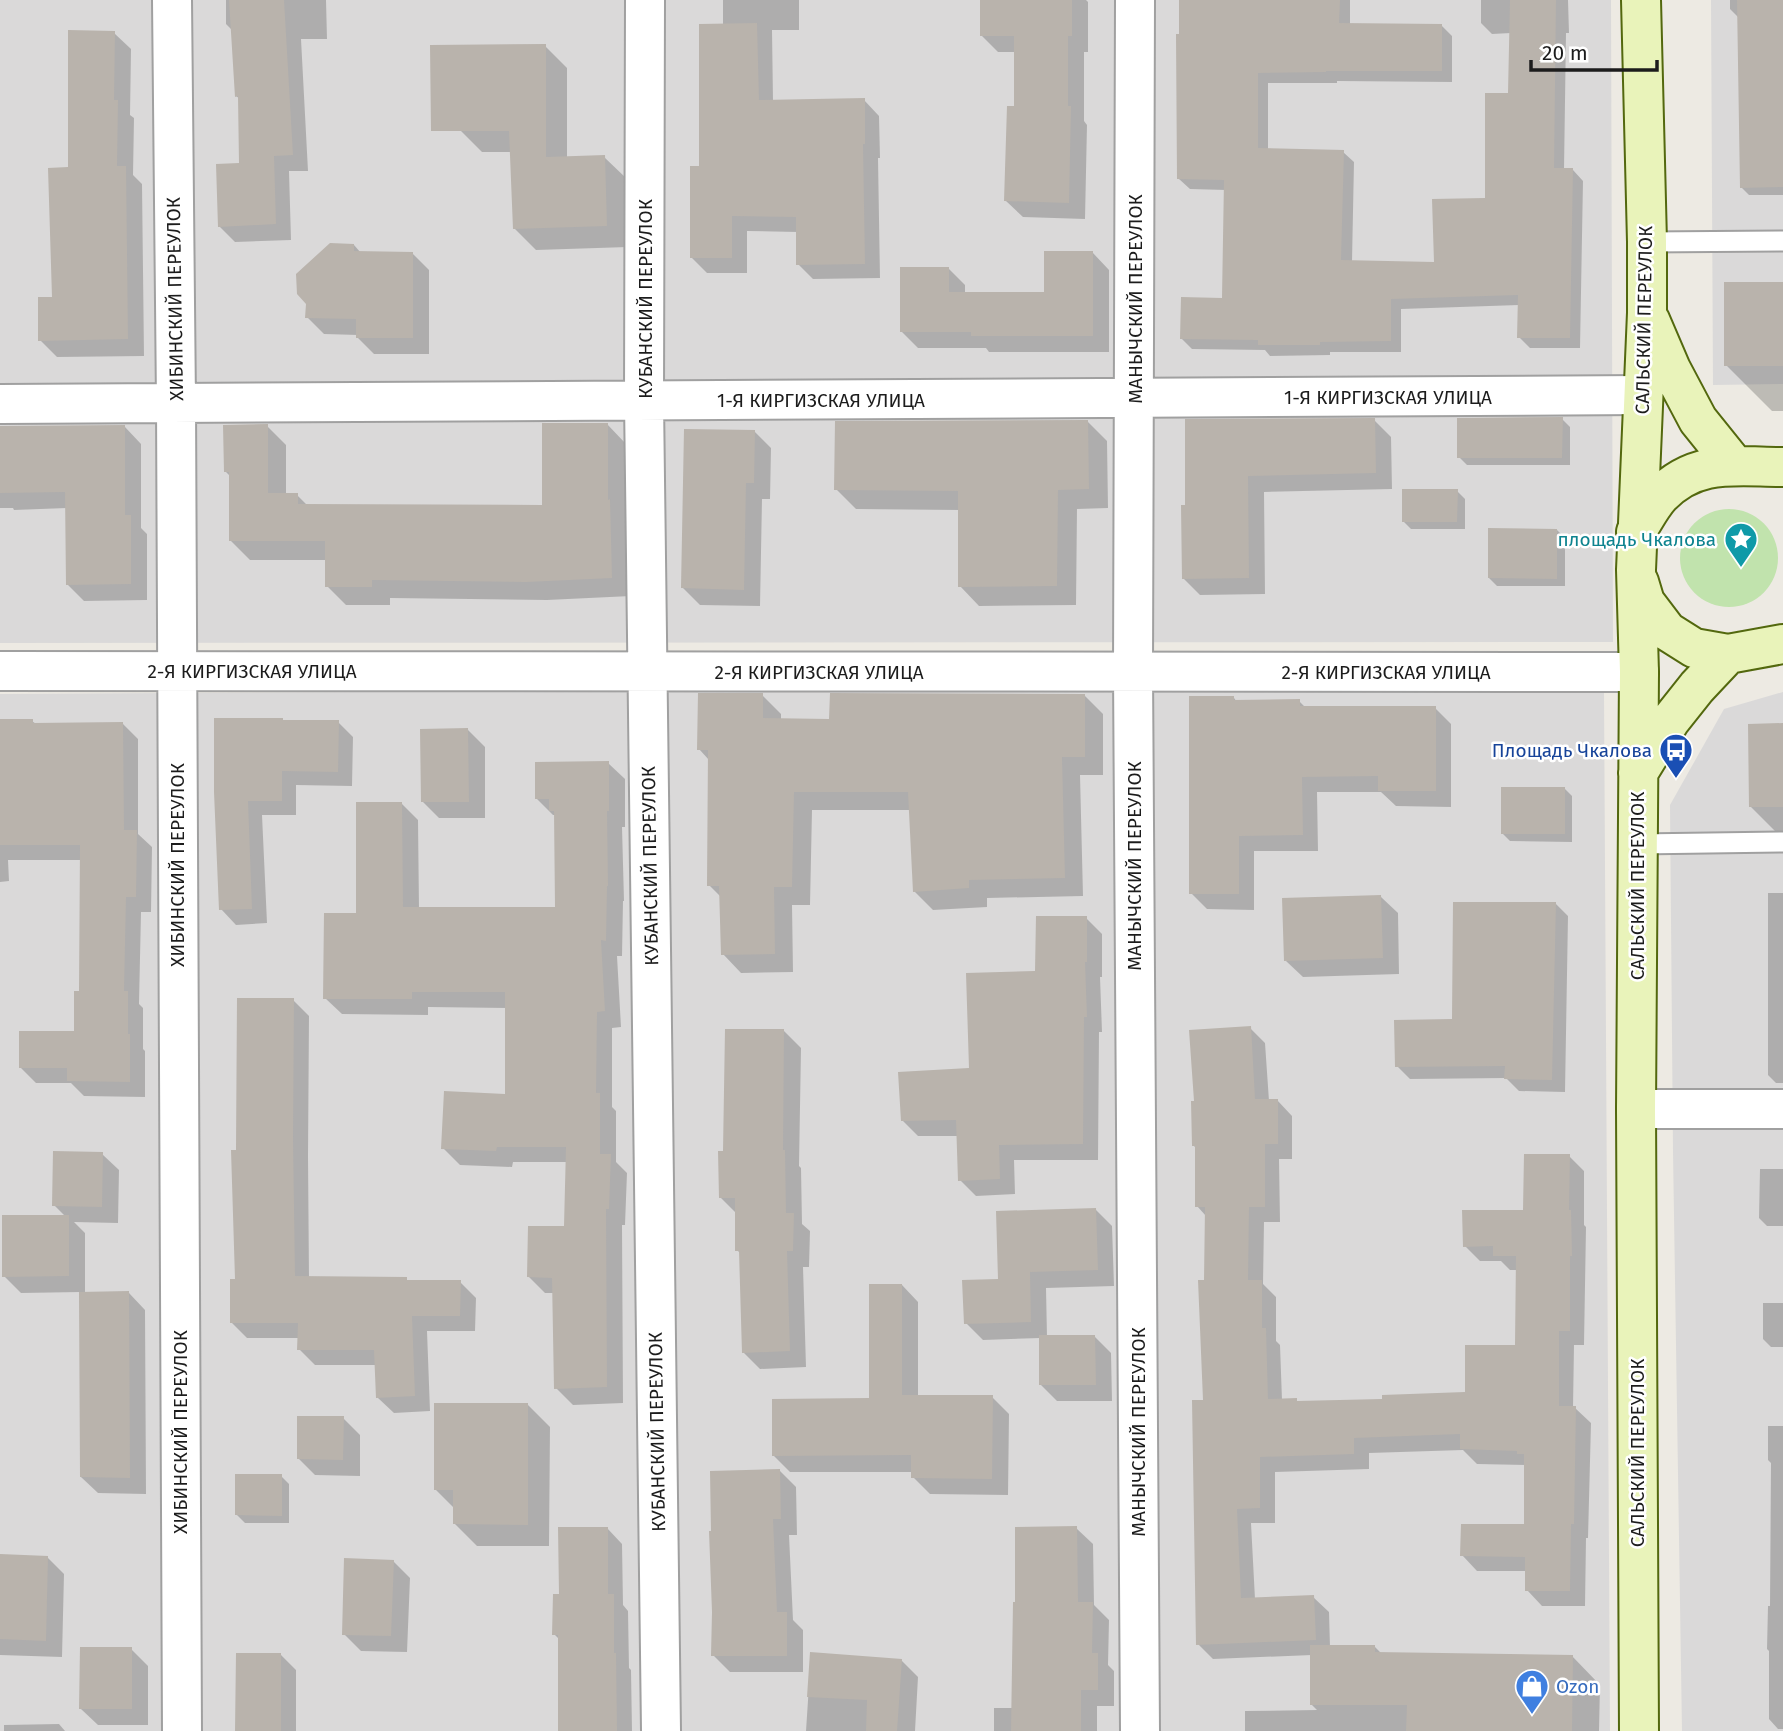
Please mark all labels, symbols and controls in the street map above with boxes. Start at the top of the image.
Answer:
scale bar [1531,28,1657,72]
text: 20 m [1542,40,1588,66]
street label: МАНЫЧСКИЙ ПЕРЕУЛОК [1124,194,1147,404]
street label: ХИБИНСКИЙ ПЕРЕУЛОК [162,197,188,401]
street label: КУБАНСКИЙ ПЕРЕУЛОК [634,199,657,399]
street label: САЛЬСКИЙ ПЕРЕУЛОК [1631,225,1657,415]
street label: 1-Я КИРГИЗСКАЯ УЛИЦА [1284,386,1492,409]
street label: 1-Я КИРГИЗСКАЯ УЛИЦА [717,389,925,412]
place icon: площадь Чкалова [1722,520,1760,569]
place label: площадь Чкалова [1557,528,1716,551]
street label: 2-Я КИРГИЗСКАЯ УЛИЦА [147,660,357,683]
street label: 2-Я КИРГИЗСКАЯ УЛИЦА [714,661,924,684]
street label: 2-Я КИРГИЗСКАЯ УЛИЦА [1281,661,1491,684]
bus stop icon: Площадь Чкалова [1657,731,1695,780]
place label: Площадь Чкалова [1492,739,1652,762]
street label: МАНЫЧСКИЙ ПЕРЕУЛОК [1123,761,1146,971]
street label: ХИБИНСКИЙ ПЕРЕУЛОК [166,763,189,967]
street label: КУБАНСКИЙ ПЕРЕУЛОК [637,766,663,966]
street label: САЛЬСКИЙ ПЕРЕУЛОК [1626,792,1649,980]
street label: МАНЫЧСКИЙ ПЕРЕУЛОК [1127,1327,1150,1537]
street label: ХИБИНСКИЙ ПЕРЕУЛОК [169,1330,192,1534]
street label: КУБАНСКИЙ ПЕРЕУЛОК [644,1332,670,1532]
street label: САЛЬСКИЙ ПЕРЕУЛОК [1626,1359,1649,1547]
shop icon: Ozon [1513,1667,1551,1716]
place label: Ozon [1556,1675,1599,1698]

